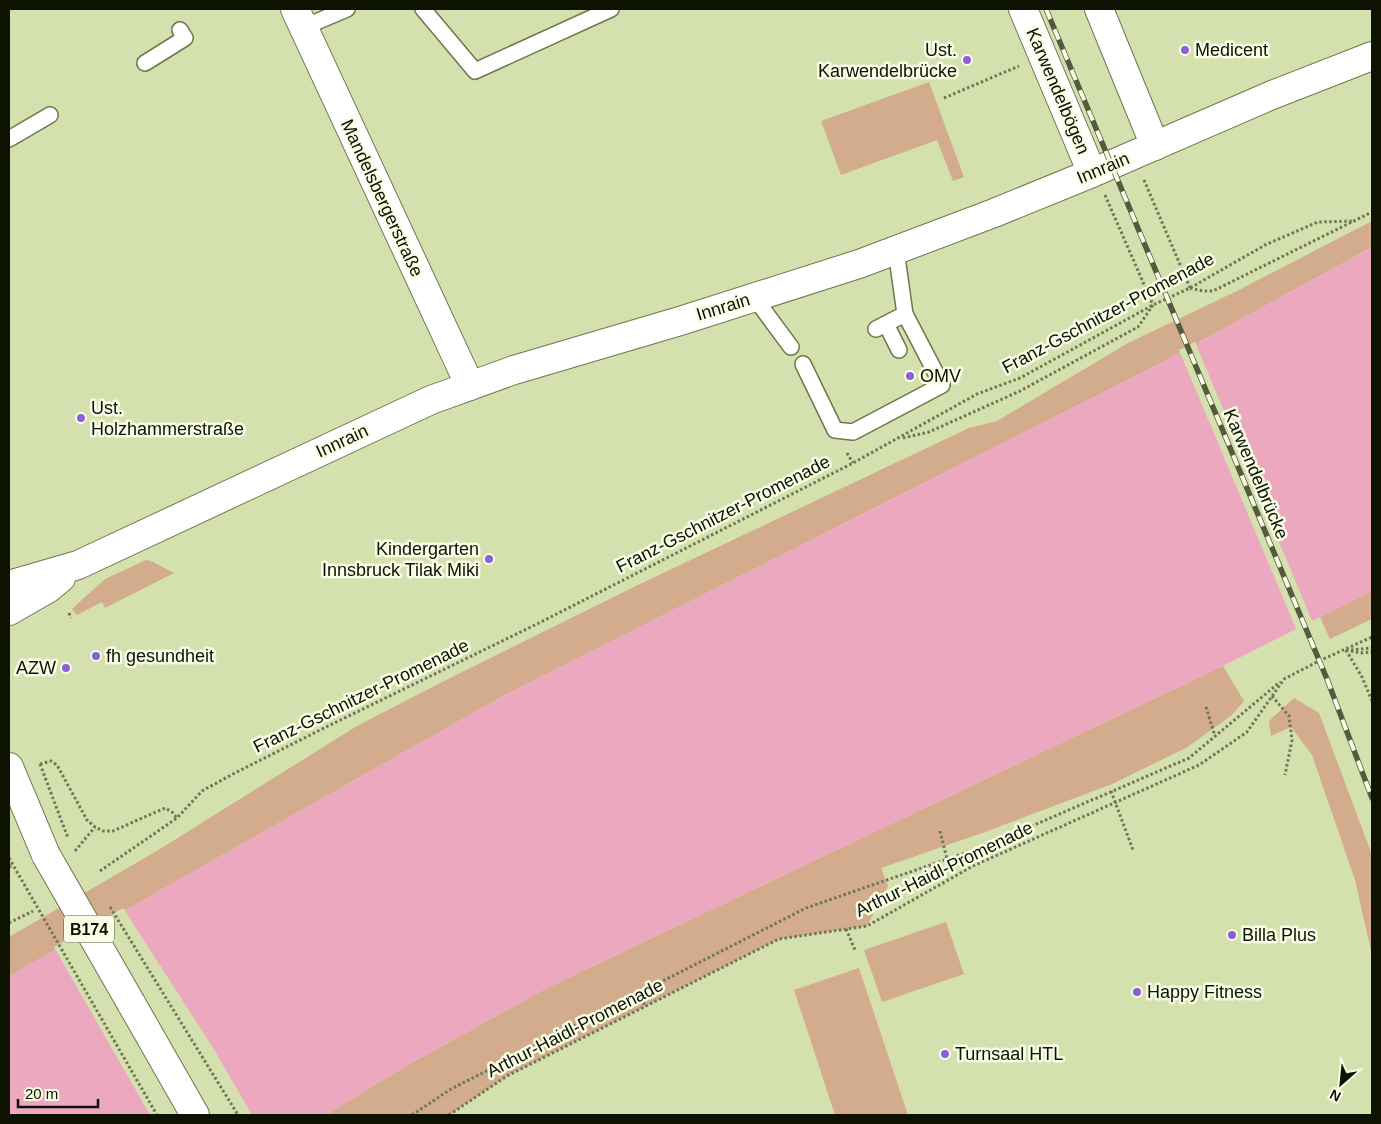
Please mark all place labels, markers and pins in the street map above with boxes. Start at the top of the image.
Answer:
place label: Ust. Karwendelbrücke [818,40,957,81]
place label: Medicent [1195,40,1268,60]
marker: Medicent [1179,44,1191,56]
marker: Ust. Karwendelbrücke [961,54,973,66]
place label: OMV [920,366,961,386]
marker: OMV [904,370,916,382]
place label: Ust. Holzhammerstraße [91,398,244,439]
marker: Ust. Holzhammerstraße [75,412,87,424]
place label: Kindergarten Innsbruck Tilak Miki [322,539,479,580]
marker: Kindergarten Innsbruck Tilak Miki [483,553,495,565]
place label: fh gesundheit [106,646,214,666]
marker: fh gesundheit [90,650,102,662]
place label: AZW [16,658,56,678]
marker: AZW [60,662,72,674]
place label: Billa Plus [1242,925,1316,945]
marker: Billa Plus [1226,929,1238,941]
place label: Happy Fitness [1147,982,1262,1002]
marker: Happy Fitness [1131,986,1143,998]
place label: Turnsaal HTL [955,1044,1063,1064]
marker: Turnsaal HTL [939,1048,951,1060]

